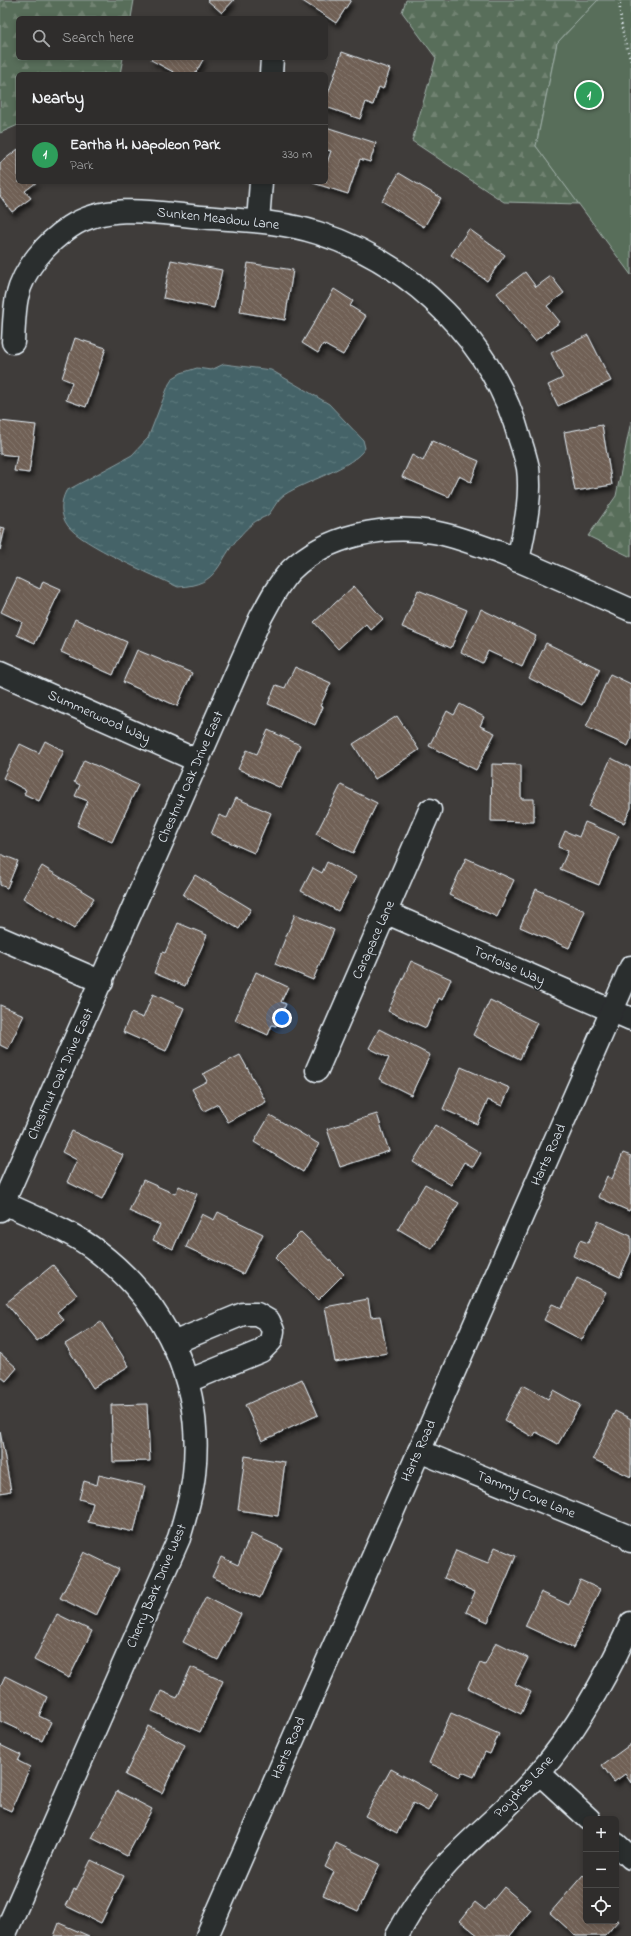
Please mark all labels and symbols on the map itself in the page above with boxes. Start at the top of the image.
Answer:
pin: 1 [576,80,602,110]
street label: Sunken Meadow Lane [156,202,281,236]
street label: Summerwood Way [44,685,154,750]
street label: Chestnut Oak Drive East [152,707,230,846]
street label: Carapace Lane [347,897,401,983]
street label: Tortoise Way [469,941,548,992]
street label: Chestnut Oak Drive East [22,1004,100,1143]
your location [272,1008,292,1028]
street label: Harts Road [526,1121,572,1189]
street label: Harts Road [396,1417,442,1485]
street label: Tammy Cove Lane [473,1466,579,1526]
street label: Cherry Bark Drive West [121,1520,194,1652]
street label: Harts Road [266,1713,312,1782]
street label: Poydras Lane [489,1750,560,1824]

